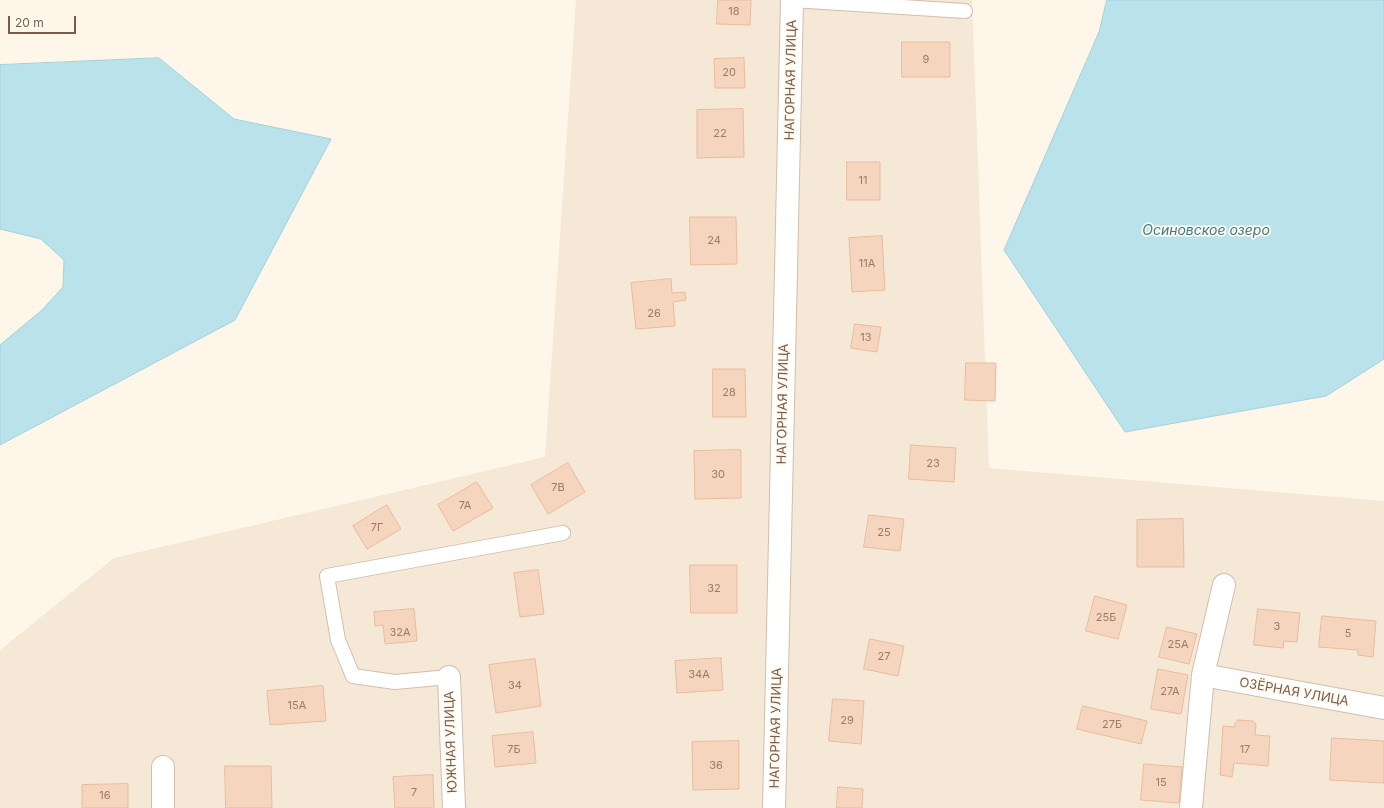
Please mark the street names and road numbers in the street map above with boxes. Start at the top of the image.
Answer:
street label: НАГОРНАЯ УЛИЦА [782,20,800,140]
street label: НАГОРНАЯ УЛИЦА [774,344,792,464]
street label: НАГОРНАЯ УЛИЦА [767,668,785,788]
street label: ОЗЁРНАЯ УЛИЦА [1238,675,1350,709]
street label: ЮЖНАЯ УЛИЦА [441,691,461,793]

